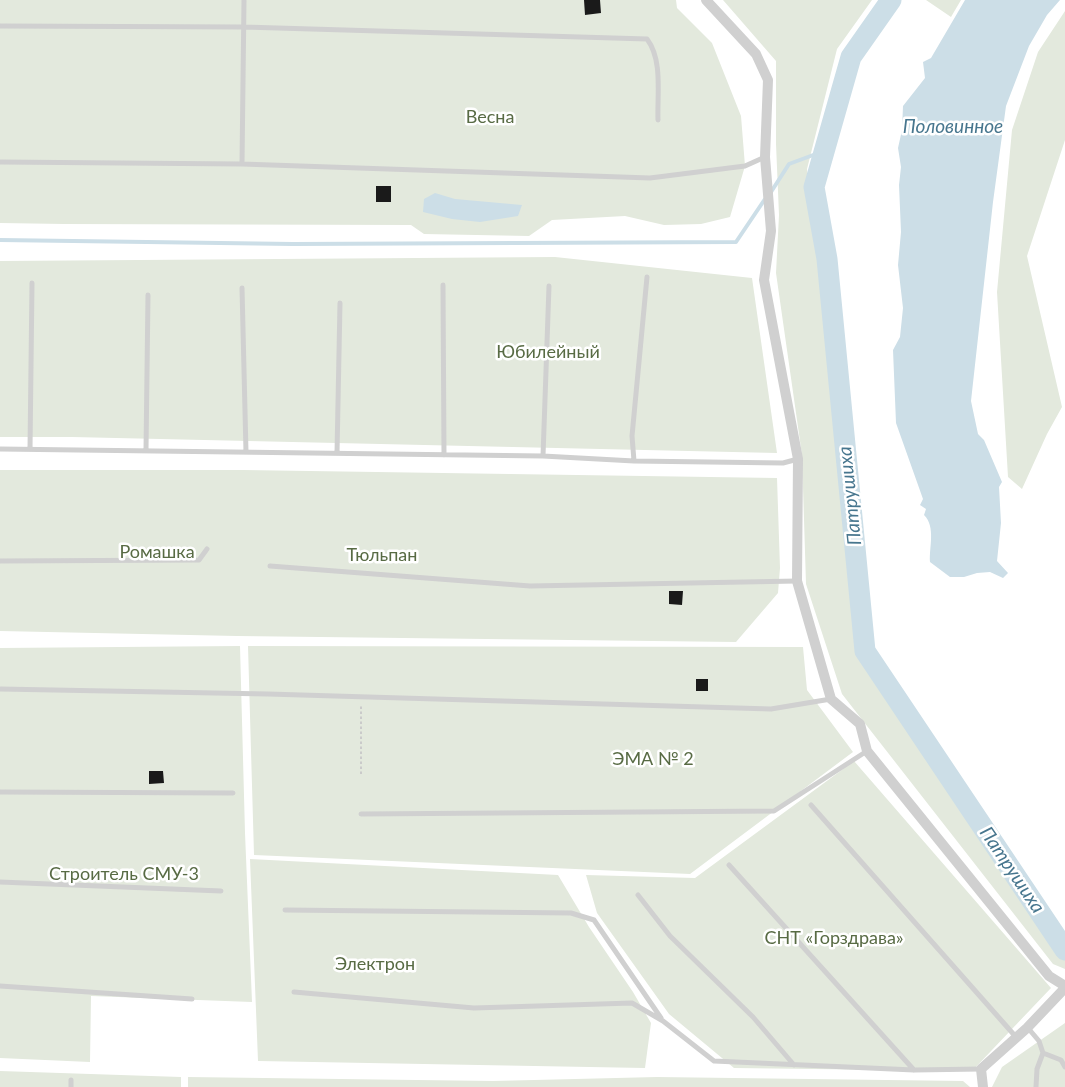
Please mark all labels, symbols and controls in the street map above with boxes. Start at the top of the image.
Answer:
park label: Весна [466,106,514,128]
water label: Половинное [903,116,1003,138]
park label: Юбилейный [496,341,600,363]
water label: Патрушиха [833,445,867,547]
park label: Ромашка [119,541,195,563]
park label: Тюльпан [347,544,417,566]
park label: ЭМА № 2 [612,748,694,770]
water label: Патрушиха [975,822,1049,918]
park label: Строитель СМУ-3 [49,863,199,885]
park label: СНТ «Горздрава» [764,927,904,949]
park label: Электрон [335,953,415,975]

